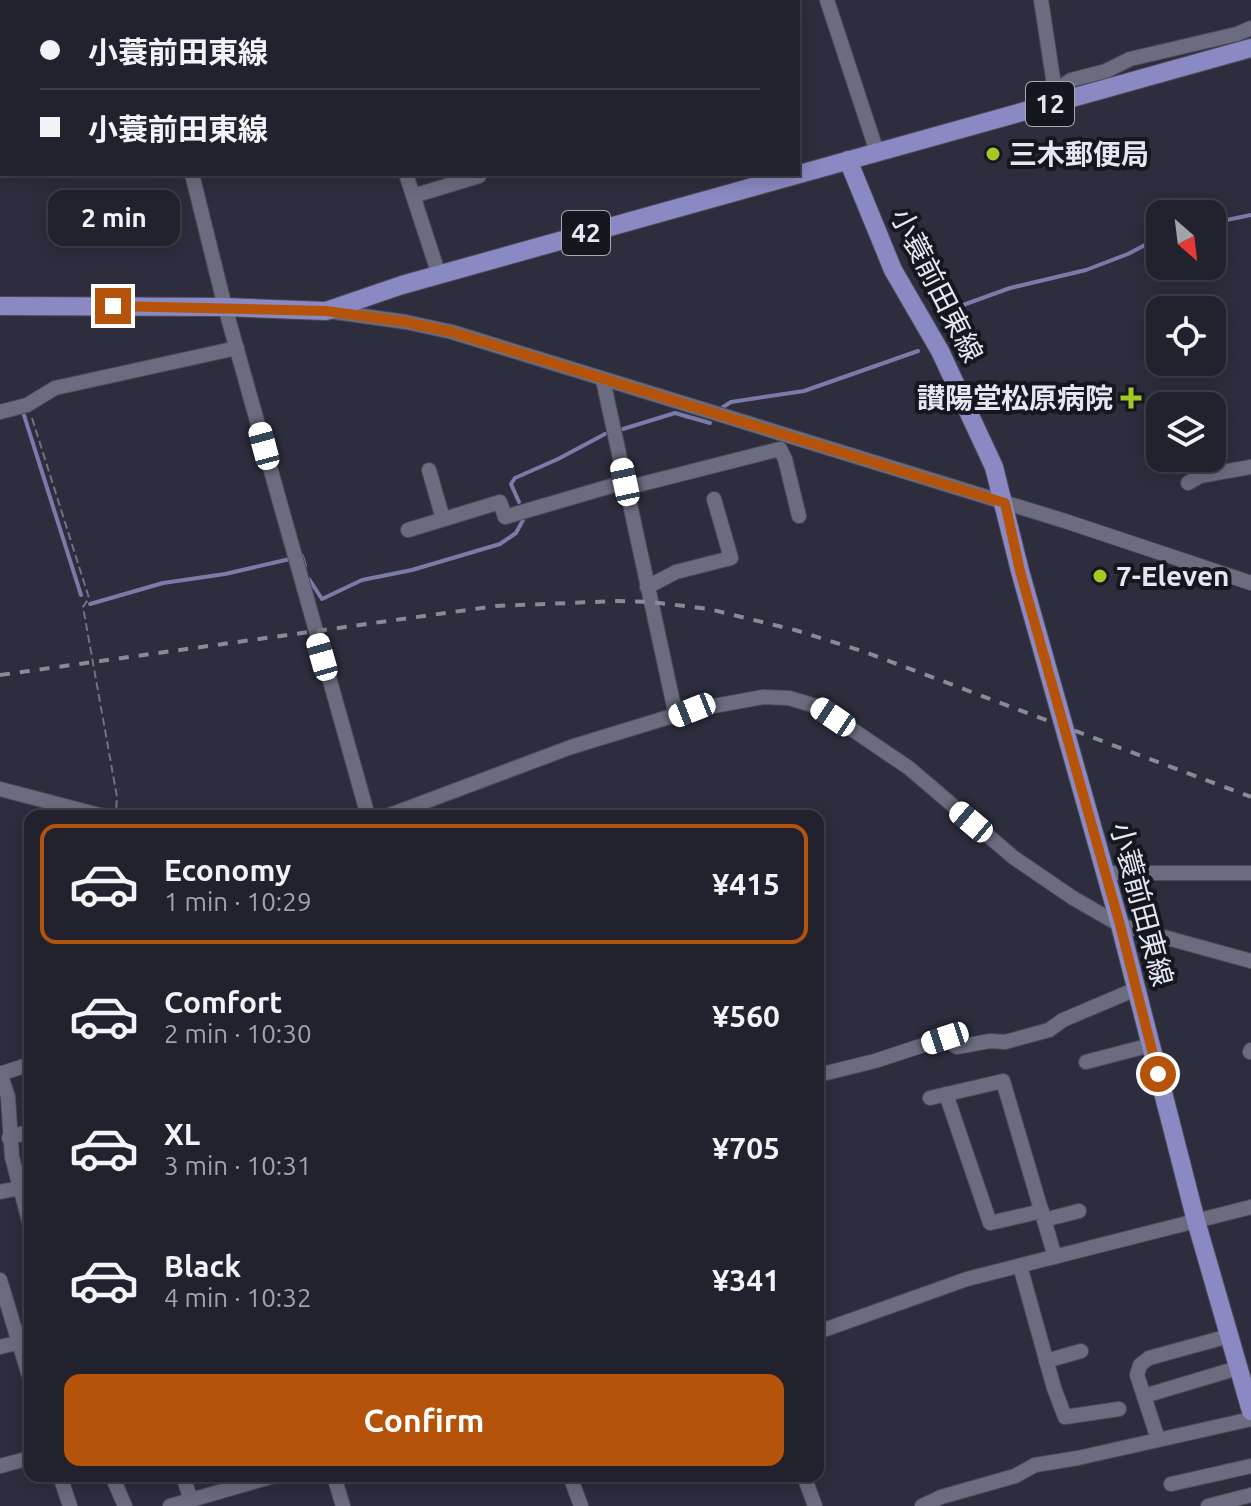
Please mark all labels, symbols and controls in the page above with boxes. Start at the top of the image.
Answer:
text: 小蓑前田東線 [88,35,268,69]
road number: 12 [1026,82,1074,126]
text: 小蓑前田東線 [88,112,268,146]
place label: 三木郵便局 [1009,138,1149,169]
marker: 三木郵便局 [984,145,1002,163]
callout: 2 min [47,190,179,246]
north arrow [1146,200,1226,280]
map controls [1146,200,1226,472]
text: 2 min [81,203,147,232]
street label: 小蓑前田東線 [885,203,989,367]
road number: 42 [562,211,610,255]
route end [95,288,131,324]
button: locate [1146,296,1226,376]
place label: 讃陽堂松原病院 [917,382,1113,413]
marker: 讃陽堂松原病院 [1120,387,1142,409]
button: layers [1146,392,1226,472]
car [246,420,282,472]
car [608,456,642,508]
place label: 7-Eleven [1116,560,1229,591]
marker: 7-Eleven [1091,567,1109,585]
car [304,631,340,683]
car [665,690,719,730]
car [806,694,860,740]
car [945,797,997,847]
street label: 小蓑前田東線 [1106,819,1179,989]
icon: car [68,848,140,920]
text: Economy [164,853,291,887]
text: ¥415 [712,867,780,901]
text: 1 min · 10:29 [164,887,312,916]
icon: car [68,980,140,1052]
text: Comfort [164,985,282,1019]
text: ¥560 [712,999,780,1033]
text: 2 min · 10:30 [164,1019,312,1048]
car [918,1019,972,1057]
route start [1140,1056,1176,1092]
icon: car [68,1112,140,1184]
text: XL [164,1117,200,1151]
text: ¥705 [712,1131,780,1165]
text: 3 min · 10:31 [164,1151,312,1180]
icon: car [68,1244,140,1316]
text: Black [164,1249,241,1283]
text: ¥341 [712,1263,780,1297]
text: 4 min · 10:32 [164,1283,312,1312]
button: Confirm [64,1374,784,1466]

